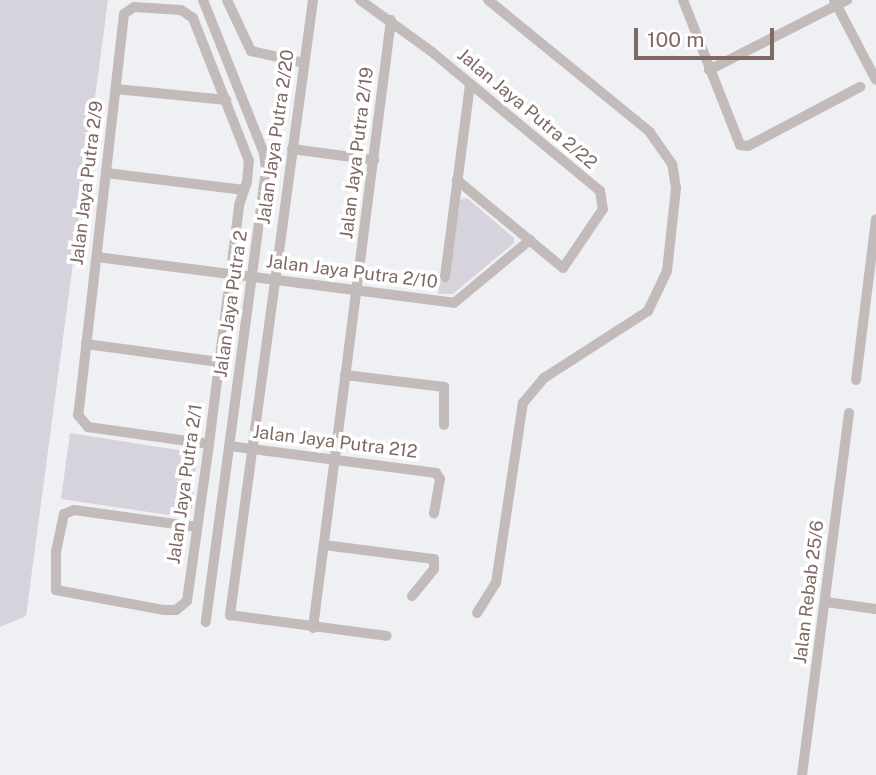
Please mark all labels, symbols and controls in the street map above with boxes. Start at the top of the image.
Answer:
scale bar [638,14,778,58]
text: 100 m [647,27,704,52]
street label: Jalan Jaya Putra 2/22 [453,44,601,174]
street label: Jalan Jaya Putra 2/20 [253,48,299,226]
street label: Jalan Jaya Putra 2/19 [336,66,378,240]
street label: Jalan Jaya Putra 2/9 [66,100,108,266]
street label: Jalan Jaya Putra 2 [210,229,252,379]
street label: Jalan Jaya Putra 2/10 [265,251,439,293]
street label: Jalan Jaya Putra 2/1 [163,402,207,566]
street label: Jalan Jaya Putra 212 [251,421,419,463]
street label: Jalan Rebab 25/6 [789,519,829,665]

